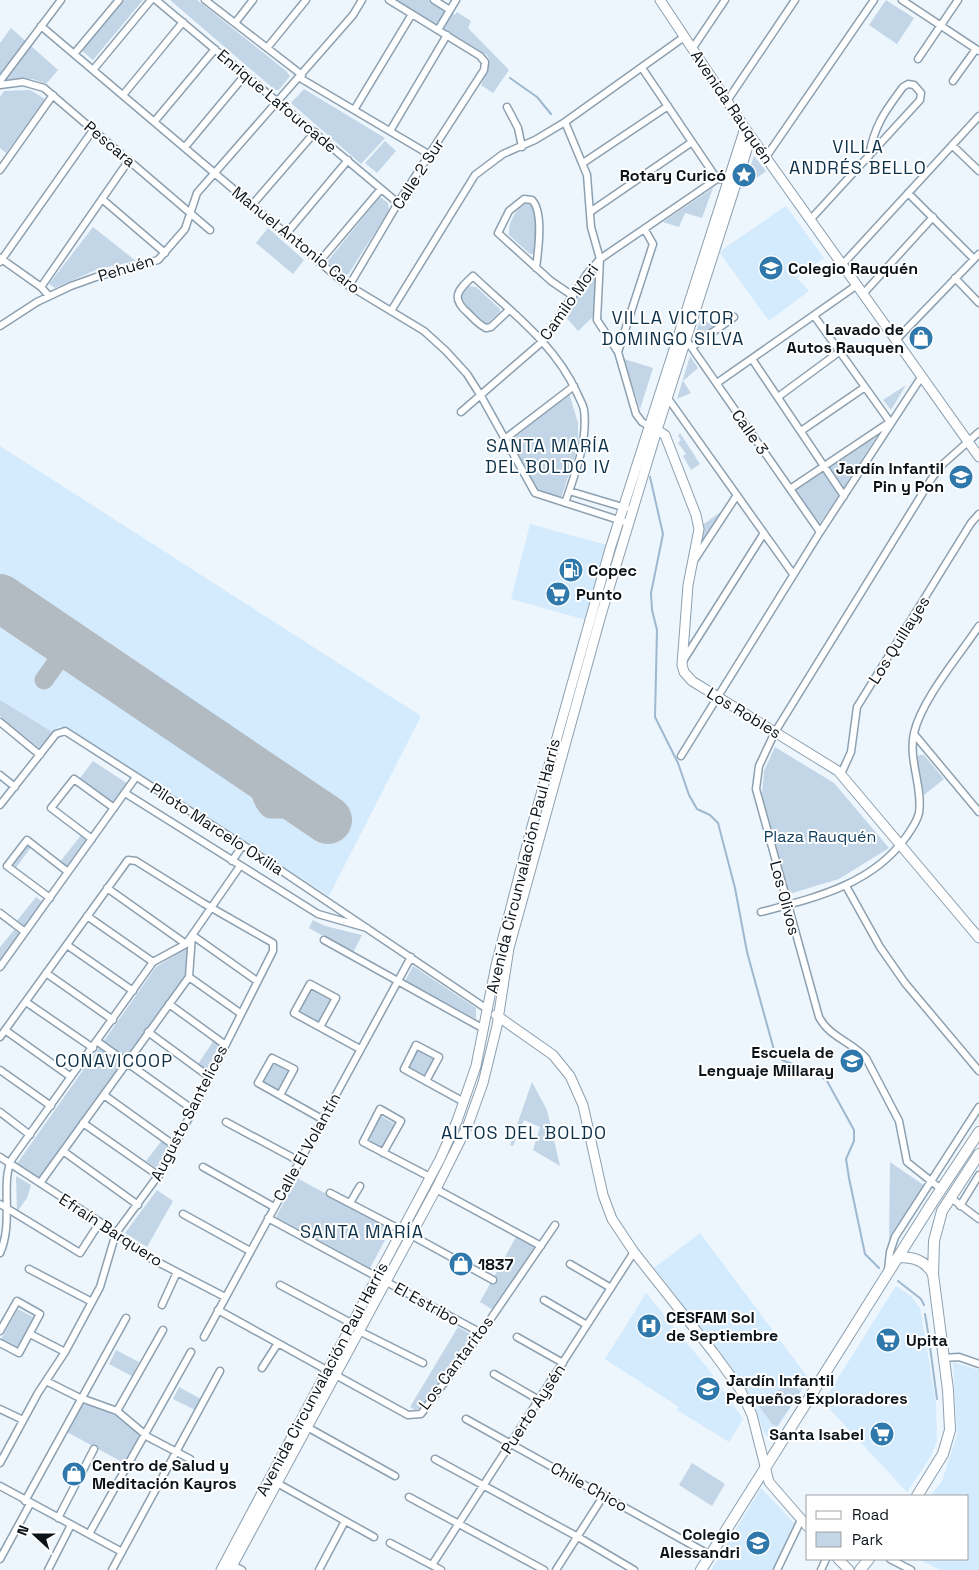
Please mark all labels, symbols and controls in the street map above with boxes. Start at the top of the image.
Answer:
street label: Enrique Lafourcade [213,45,341,157]
street label: Avenida Rauquén [686,46,778,168]
street label: Pescara [80,116,140,172]
street label: Calle 2 Sur [387,135,449,213]
district label: VILLA ANDRÉS BELLO [789,135,927,179]
place icon: Rotary Curicó [731,162,757,188]
place label: Rotary Curicó [620,165,726,186]
street label: Manuel Antonio Caro [228,182,364,298]
street label: Pehuén [95,250,157,286]
school or university icon: Colegio Rauquén [758,255,784,281]
place label: Colegio Rauquén [788,258,918,279]
street label: Camilo Mori [535,260,603,344]
district label: VILLA VICTOR DOMINGO SILVA [602,306,744,350]
place label: Lavado de Autos Rauquen [787,319,904,358]
shop icon: Lavado de Autos Rauquen [908,325,934,351]
street label: Calle 3 [727,405,773,459]
district label: SANTA MARÍA DEL BOLDO IV [485,434,611,478]
place label: Jardín Infantil Pin y Pon [836,458,944,497]
school or university icon: Jardín Infantil Pin y Pon [948,464,974,490]
fuel station icon: Copec [558,557,584,583]
place label: Copec [588,560,637,581]
supermarket icon: Punto [545,581,571,607]
place label: Punto [576,584,622,605]
street label: Los Quillayes [864,592,934,688]
street label: Los Robles [703,683,785,743]
street label: Avenida Circunvalación Paul Harris [481,736,565,996]
street label: Piloto Marcelo Oxilia [146,778,288,880]
park label: Plaza Rauquén [764,826,876,847]
street label: Los Olivos [765,858,805,938]
street label: Augusto Santelices [146,1042,232,1184]
place label: Escuela de Lenguaje Millaray [698,1042,834,1081]
school or university icon: Escuela de Lenguaje Millaray [839,1048,865,1074]
district label: CONAVICOOP [55,1049,173,1072]
street label: Calle El Volantín [269,1089,345,1205]
district label: ALTOS DEL BOLDO [441,1121,607,1144]
street label: Efraín Barquero [55,1189,167,1271]
district label: SANTA MARÍA [300,1220,424,1243]
shop icon: 1837 [448,1251,474,1277]
place label: 1837 [478,1254,514,1275]
street label: Avenida Circunvalación Paul Harris [251,1258,393,1500]
street label: El Estribo [391,1277,463,1331]
place label: CESFAM Sol de Septiembre [666,1307,778,1346]
street label: Los Cantaritos [414,1312,498,1414]
hospital icon: CESFAM Sol de Septiembre [636,1313,662,1339]
supermarket icon: Upita [875,1327,901,1353]
place label: Upita [906,1330,948,1351]
street label: Puerto Aysén [496,1360,570,1458]
place label: Jardín Infantil Pequeños Exploradores [726,1370,908,1409]
school or university icon: Jardín Infantil Pequeños Exploradores [695,1376,721,1402]
supermarket icon: Santa Isabel [869,1421,895,1447]
place label: Santa Isabel [769,1424,864,1445]
place label: Centro de Salud y Meditación Kayros [92,1455,237,1494]
street label: Chile Chico [547,1457,631,1517]
shop icon: Centro de Salud y Meditación Kayros [61,1461,87,1487]
legend [806,1495,969,1560]
text: Road [852,1505,889,1524]
north arrow [10,1510,60,1560]
text: N [13,1523,33,1538]
place label: Colegio Alessandri [660,1524,740,1563]
school or university icon: Colegio Alessandri [745,1530,771,1556]
text: Park [852,1530,883,1549]

